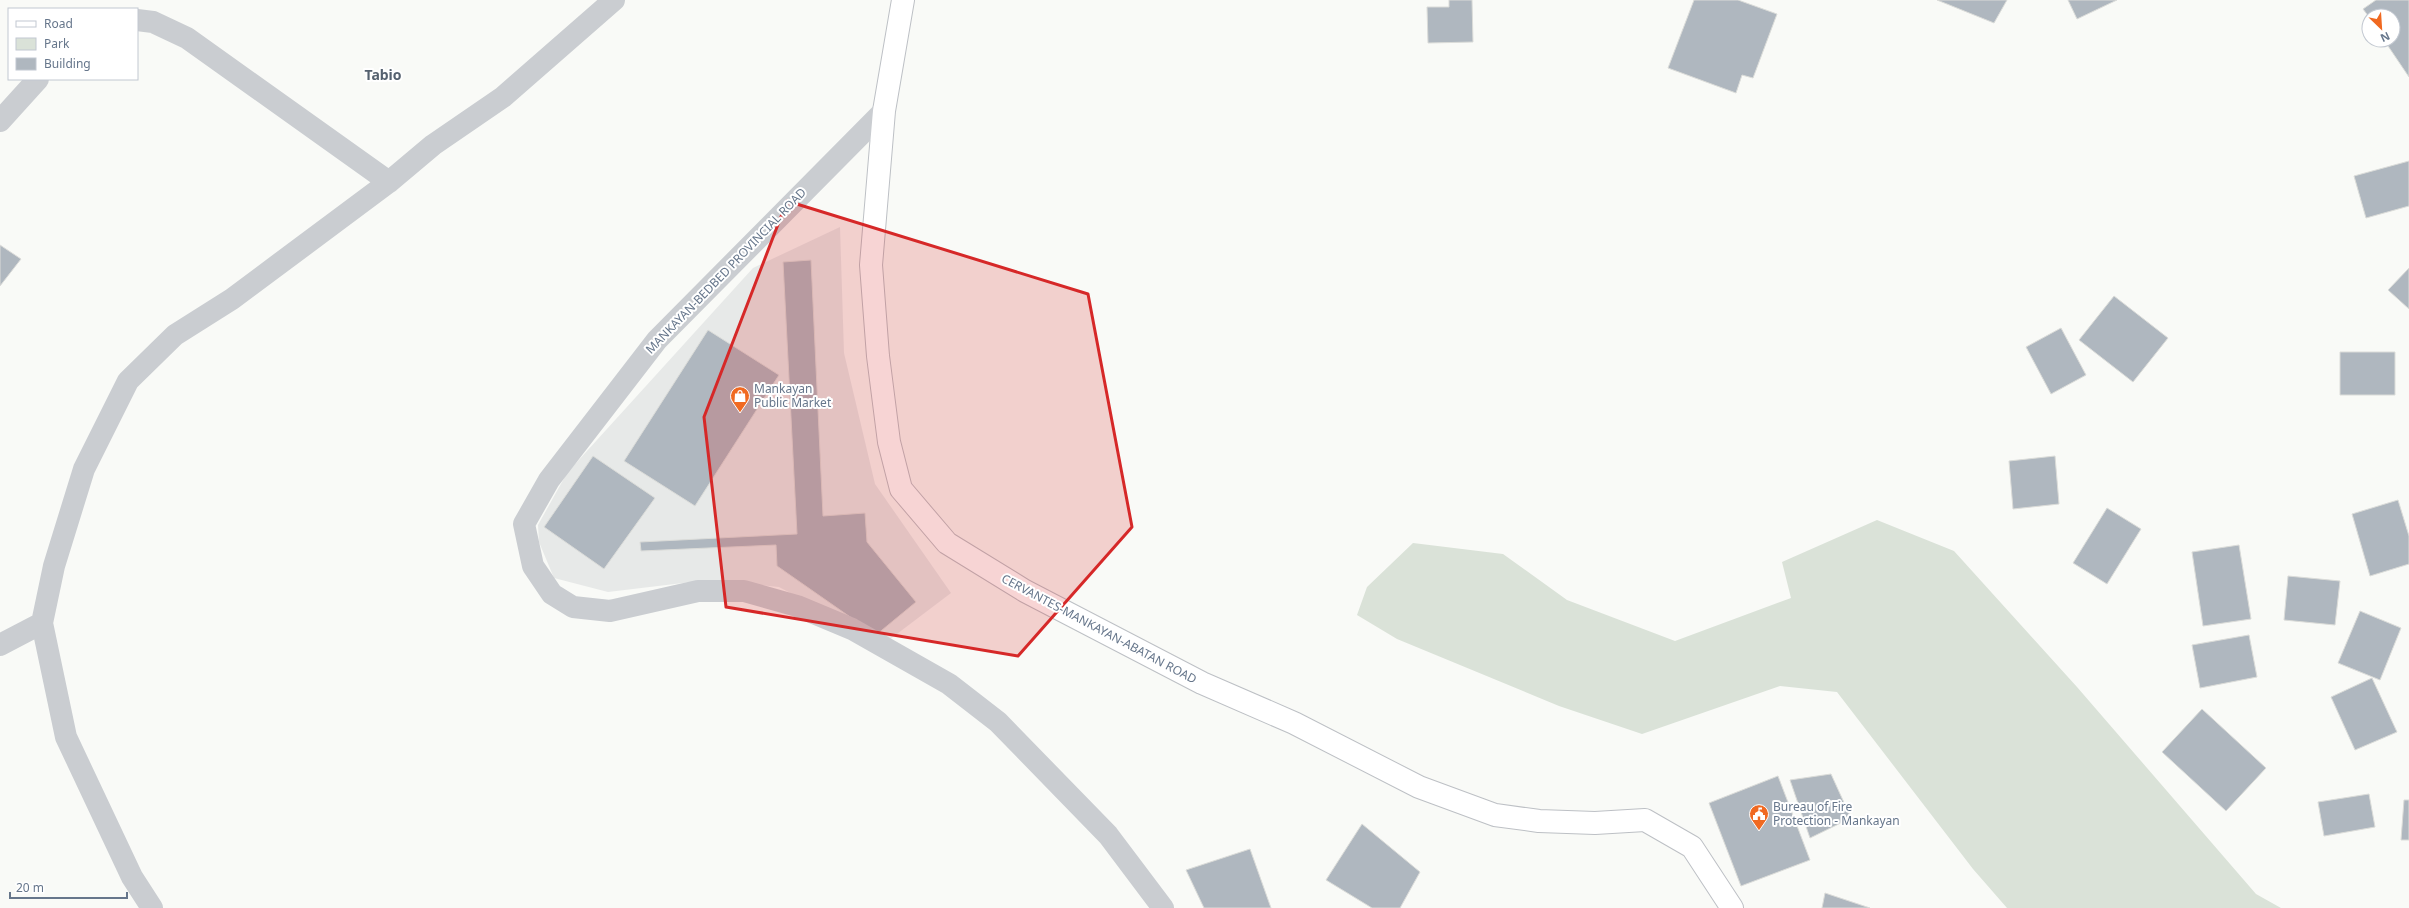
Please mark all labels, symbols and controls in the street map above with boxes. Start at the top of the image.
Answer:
legend [8,8,138,80]
north arrow [2361,8,2401,48]
text: Road [44,15,73,32]
text: N [2378,29,2393,46]
text: Park [44,35,70,52]
text: Building [44,55,91,72]
district label: Tabio [364,65,402,84]
street label: MANKAYAN-BEDBED PROVINCIAL ROAD [642,184,810,357]
place label: Mankayan Public Market [754,380,832,411]
shop icon: Mankayan Public Market [729,385,751,413]
street label: CERVANTES-MANKAYAN-ABATAN ROAD [999,570,1200,688]
place label: Bureau of Fire Protection - Mankayan [1773,798,1900,829]
public building icon: Bureau of Fire Protection - Mankayan [1748,803,1770,831]
scale bar [10,874,127,900]
text: 20 m [16,879,44,896]

